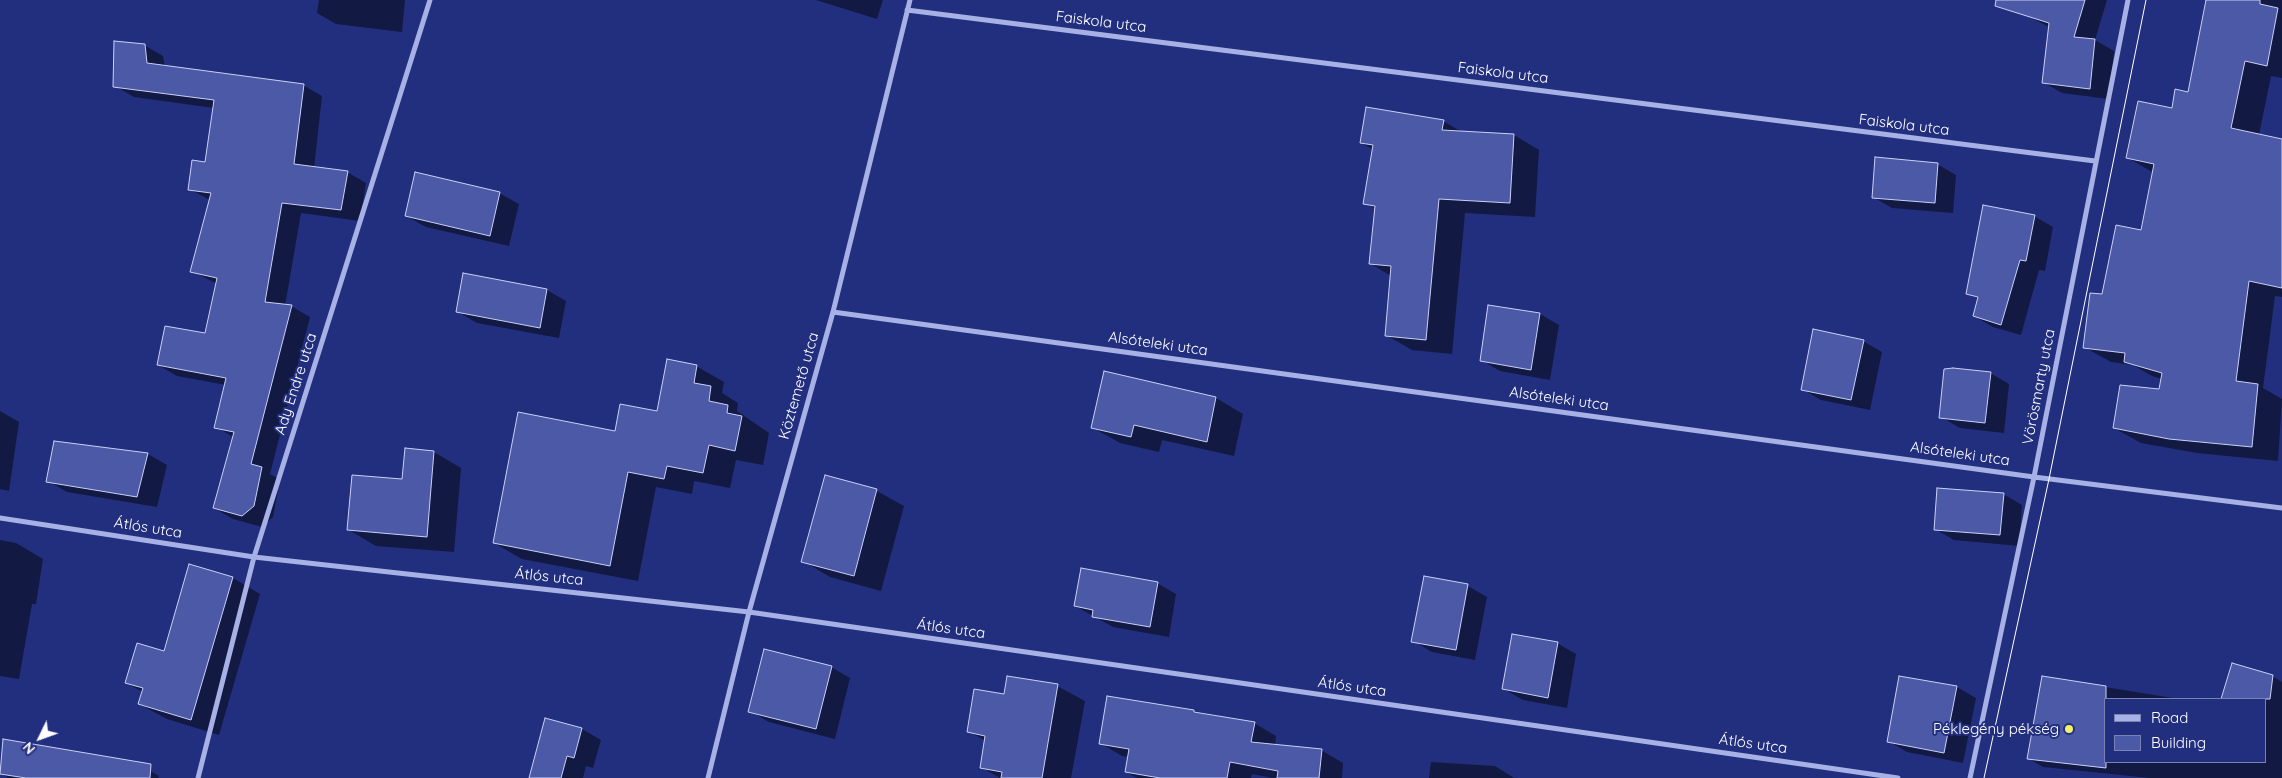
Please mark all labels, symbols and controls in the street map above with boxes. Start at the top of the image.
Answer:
street label: Faiskola utca [1055,8,1147,36]
street label: Faiskola utca [1457,59,1549,87]
street label: Faiskola utca [1858,111,1950,139]
street label: Alsóteleki utca [1107,328,1209,360]
street label: Vörösmarty utca [2019,328,2059,446]
street label: Köztemető utca [775,330,823,442]
street label: Ady Endre utca [271,331,321,437]
street label: Alsóteleki utca [1508,383,1610,415]
street label: Alsóteleki utca [1909,438,2011,470]
street label: Átlós utca [113,514,183,542]
street label: Átlós utca [514,564,584,590]
street label: Átlós utca [916,615,986,643]
street label: Átlós utca [1317,673,1387,701]
legend [2104,698,2267,763]
text: Road [2151,708,2188,727]
north arrow [15,713,65,763]
place label: Péklegény pékség [1933,720,2059,738]
marker: Péklegény pékség [2063,723,2075,735]
street label: Átlós utca [1718,730,1788,758]
text: Building [2151,733,2206,752]
text: N [19,738,39,758]

